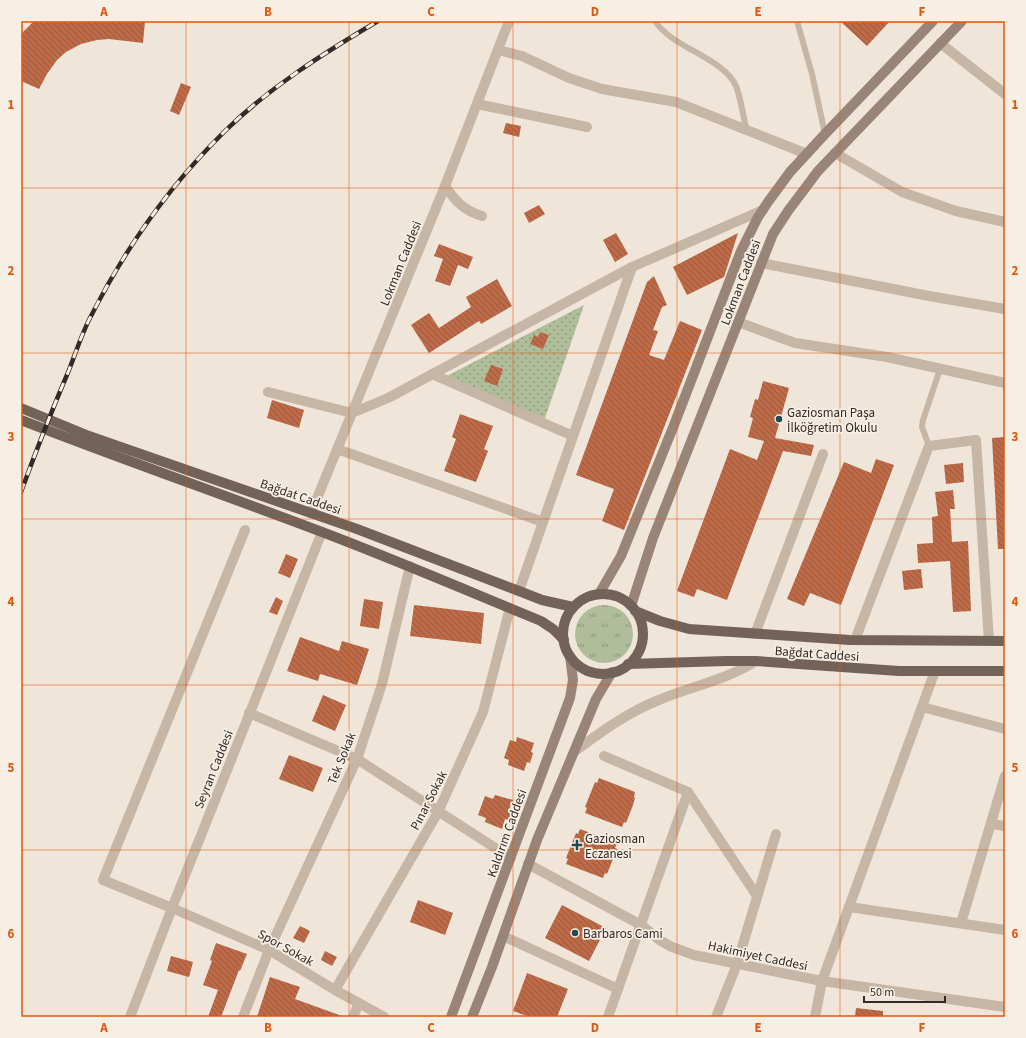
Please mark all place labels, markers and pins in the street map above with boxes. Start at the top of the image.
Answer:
place label: Gaziosman Paşa İlköğretim Okulu [787,404,878,437]
marker: Gaziosman Paşa İlköğretim Okulu [774,414,784,424]
place label: Gaziosman Eczanesi [585,830,645,863]
marker: Gaziosman Eczanesi [572,840,582,850]
place label: Barbaros Cami [583,925,663,943]
marker: Barbaros Cami [570,928,580,938]

